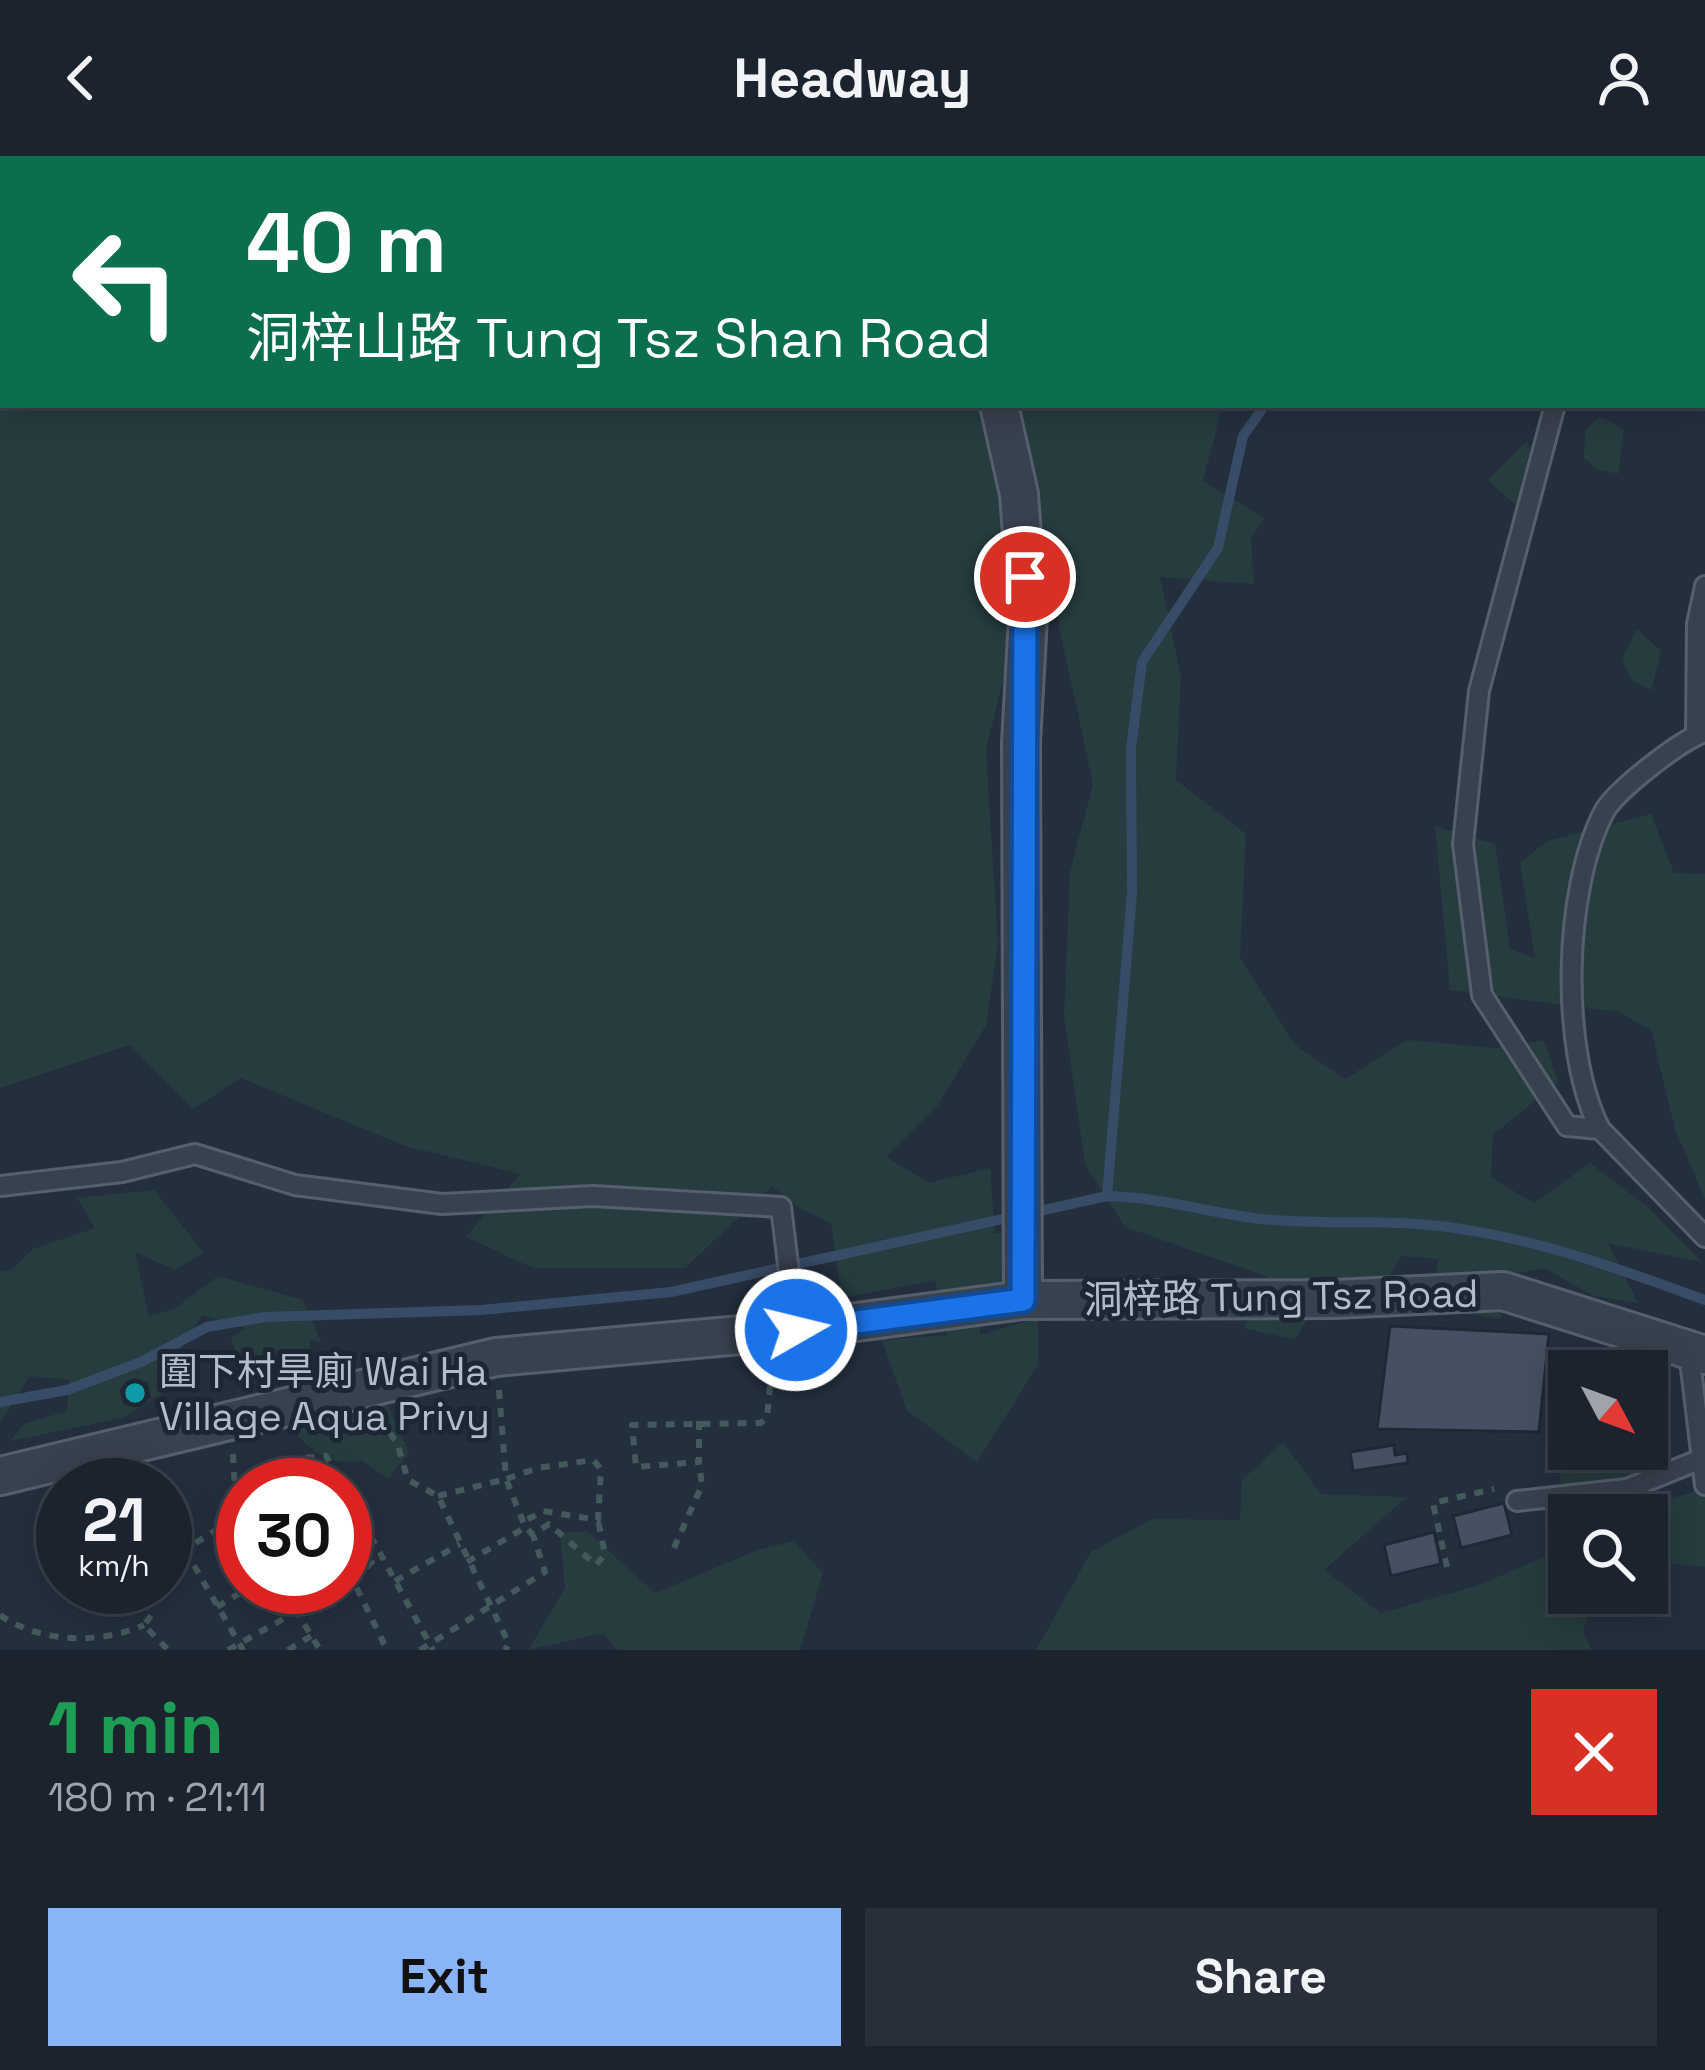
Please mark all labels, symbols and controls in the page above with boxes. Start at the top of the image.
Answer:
text: Headway [734,44,971,113]
icon: back [48,45,114,111]
icon: person [1591,45,1657,111]
text: 40 m [246,189,447,297]
icon: left [48,204,204,360]
text: 洞梓山路 Tung Tsz Shan Road [246,304,991,373]
pin [974,526,1076,628]
icon: arrive [992,544,1058,610]
position arrow [733,1267,859,1393]
street label: 洞梓路 Tung Tsz Road [1083,1269,1479,1324]
place label: 圍下村旱廁 Wai Ha Village Aqua Privy [159,1347,490,1441]
north arrow [1548,1350,1668,1470]
map controls [1548,1350,1668,1614]
marker: 圍下村旱廁 Wai Ha Village Aqua Privy [122,1380,148,1406]
speed limit sign: 30 [216,1458,372,1614]
text: 21 [83,1482,145,1559]
button: search [1548,1494,1668,1614]
text: km/h [78,1546,150,1585]
text: 1 min [48,1682,224,1774]
button: close [1531,1689,1657,1815]
text: 180 m · 21:11 [48,1773,267,1822]
button: Exit [48,1908,841,2046]
button: Share [865,1908,1657,2046]

